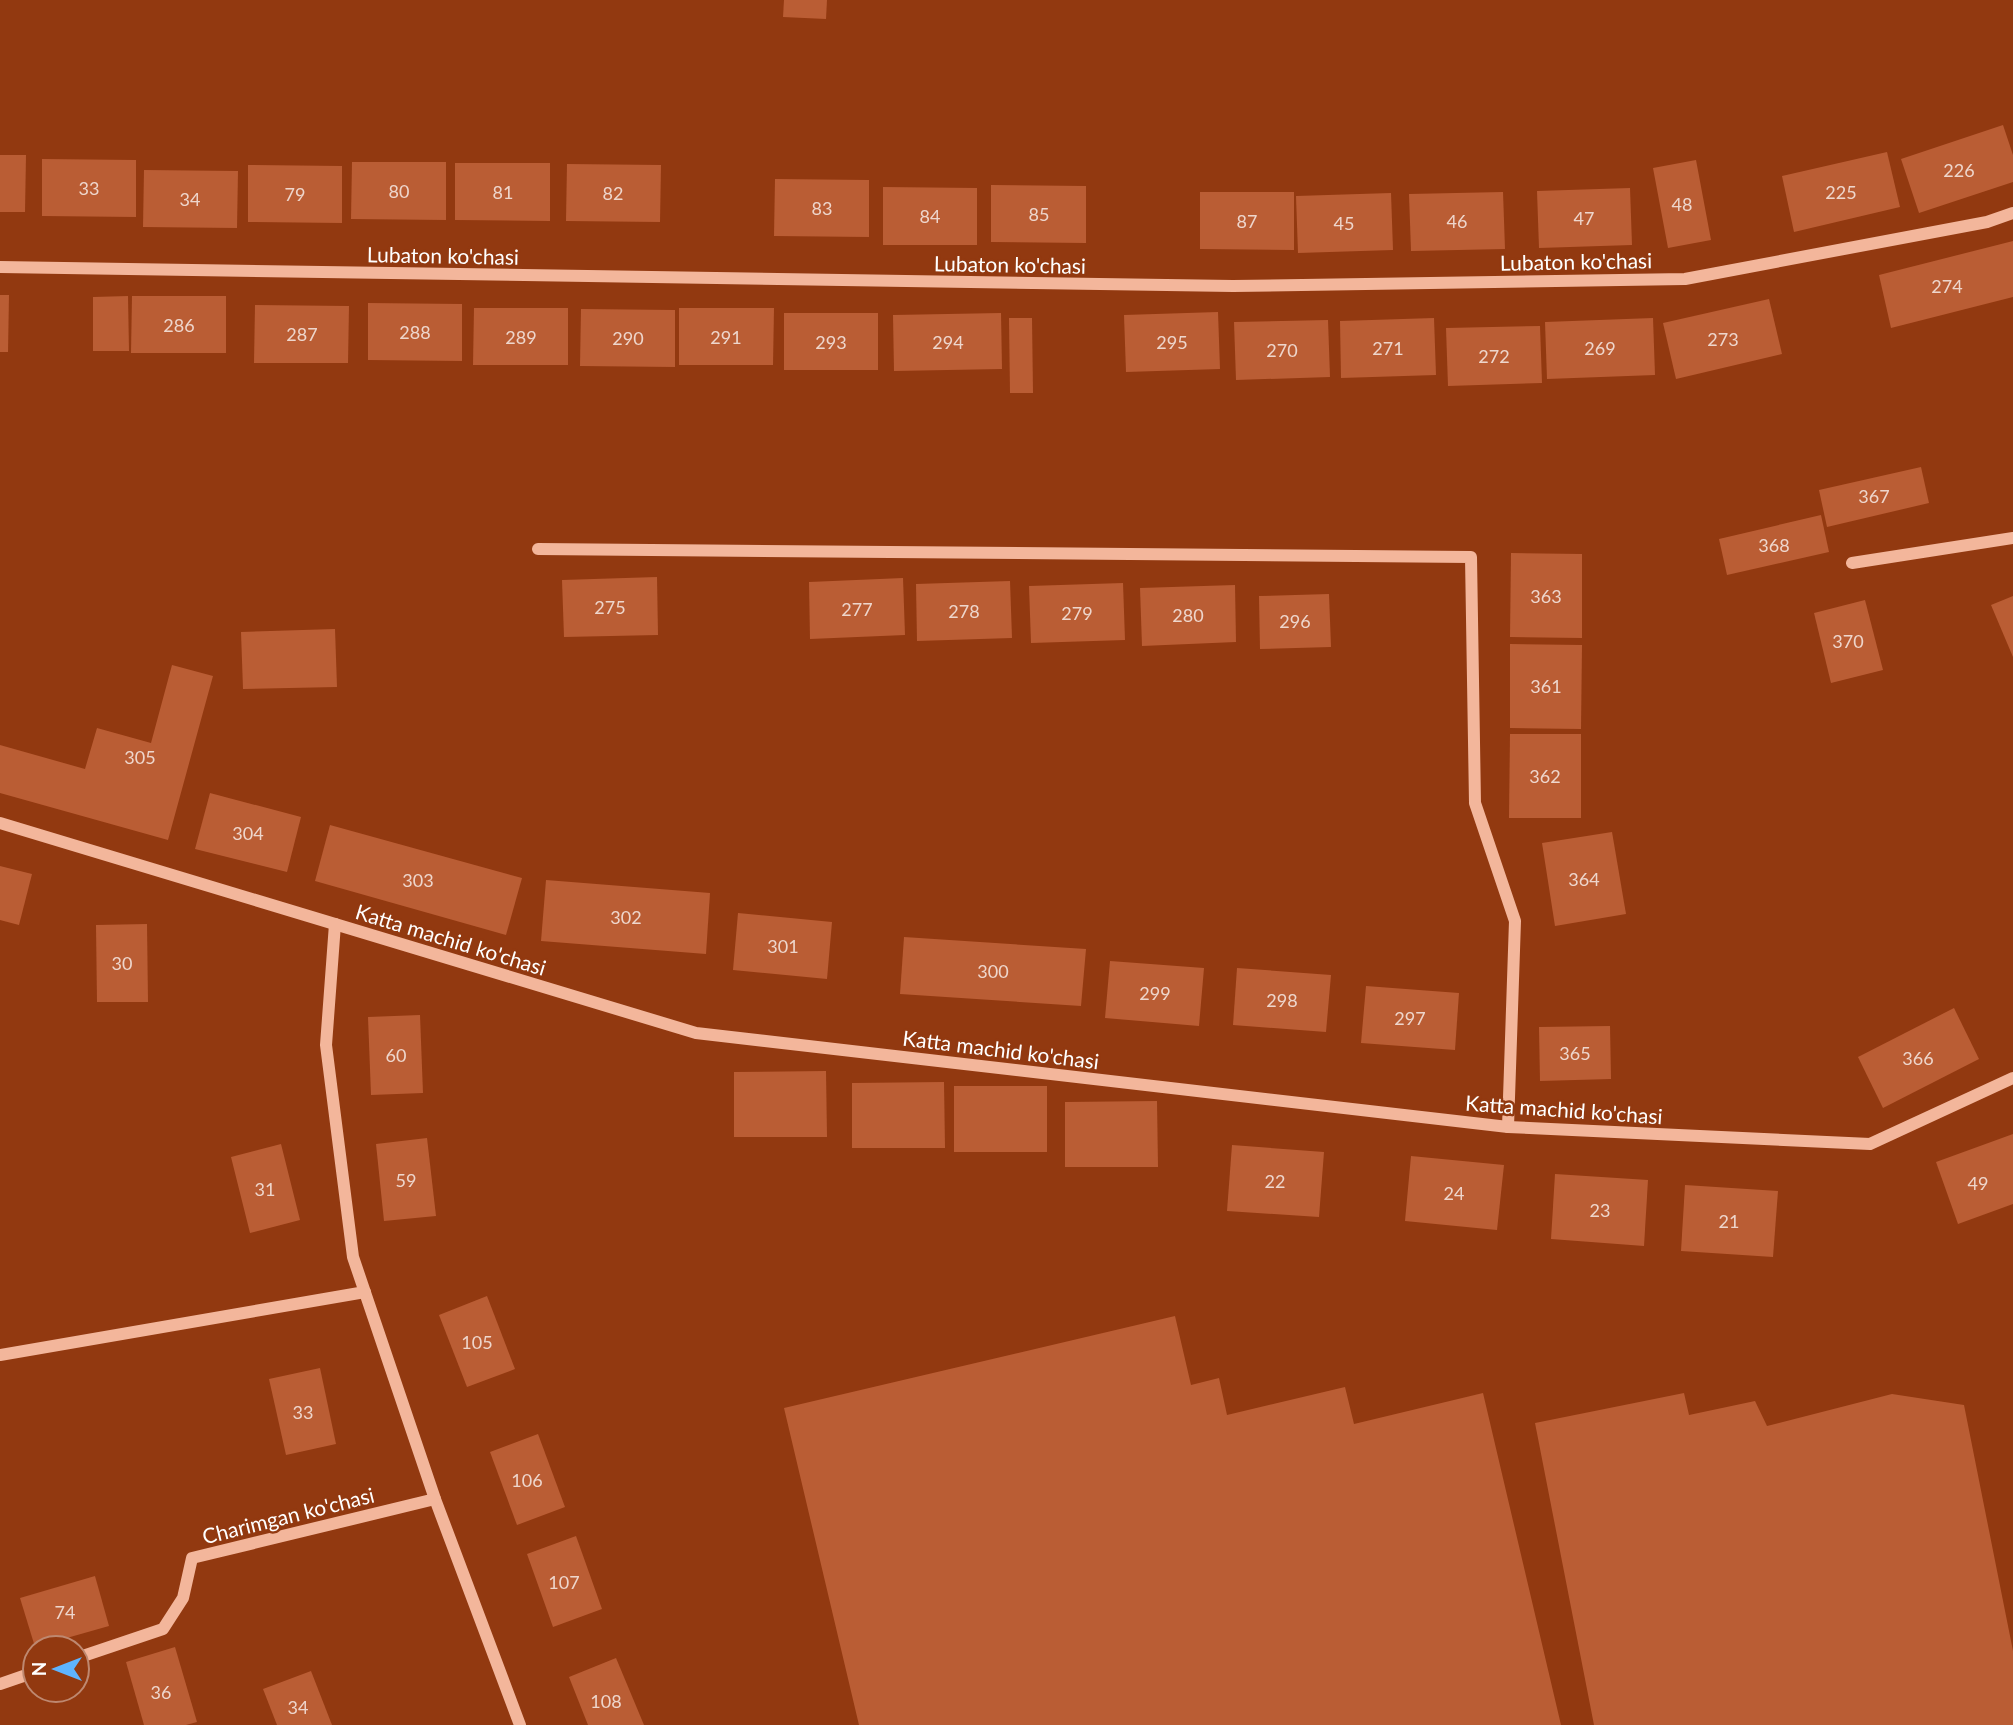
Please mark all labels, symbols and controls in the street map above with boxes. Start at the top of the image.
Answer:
house number: 226 [1943,159,1975,181]
house number: 33 [79,177,99,199]
house number: 80 [389,180,409,202]
house number: 81 [493,181,513,203]
house number: 225 [1825,181,1857,203]
house number: 82 [603,182,623,204]
house number: 79 [285,183,305,205]
house number: 34 [180,188,200,210]
house number: 48 [1672,193,1692,215]
house number: 83 [812,197,832,219]
house number: 85 [1029,203,1049,225]
house number: 84 [920,205,940,227]
house number: 47 [1574,207,1594,229]
house number: 87 [1237,210,1257,232]
house number: 46 [1447,210,1467,232]
house number: 45 [1334,212,1354,234]
street label: Lubaton ko'chasi [367,241,519,269]
street label: Lubaton ko'chasi [1500,247,1652,275]
street label: Lubaton ko'chasi [934,250,1086,278]
house number: 274 [1931,275,1963,297]
house number: 286 [163,314,195,336]
house number: 288 [399,321,431,343]
house number: 287 [286,323,318,345]
house number: 289 [505,326,537,348]
house number: 291 [710,326,742,348]
house number: 290 [612,327,644,349]
house number: 273 [1707,328,1739,350]
house number: 293 [815,331,847,353]
house number: 294 [932,331,964,353]
house number: 295 [1156,331,1188,353]
house number: 271 [1372,337,1404,359]
house number: 269 [1584,337,1616,359]
house number: 270 [1266,339,1298,361]
house number: 272 [1478,345,1510,367]
house number: 367 [1858,485,1890,507]
house number: 368 [1758,534,1790,556]
house number: 363 [1530,585,1562,607]
house number: 275 [594,596,626,618]
house number: 277 [841,598,873,620]
house number: 278 [948,600,980,622]
house number: 279 [1061,602,1093,624]
house number: 280 [1172,604,1204,626]
house number: 296 [1279,610,1311,632]
house number: 370 [1832,630,1864,652]
house number: 361 [1530,675,1562,697]
house number: 305 [124,746,156,768]
house number: 362 [1529,765,1561,787]
house number: 304 [232,822,264,844]
house number: 364 [1568,868,1600,890]
house number: 303 [402,869,434,891]
street label: Katta machid ko'chasi [353,898,549,980]
house number: 302 [610,906,642,928]
house number: 301 [767,935,799,957]
house number: 30 [112,952,132,974]
house number: 300 [977,960,1009,982]
house number: 299 [1139,982,1171,1004]
house number: 298 [1266,989,1298,1011]
house number: 297 [1394,1007,1426,1029]
street label: Katta machid ko'chasi [901,1025,1101,1073]
house number: 365 [1559,1042,1591,1064]
house number: 60 [386,1044,406,1066]
house number: 366 [1902,1047,1934,1069]
street label: Katta machid ko'chasi [1465,1090,1663,1128]
house number: 59 [396,1169,416,1191]
house number: 22 [1265,1170,1285,1192]
house number: 49 [1968,1172,1988,1194]
house number: 31 [255,1178,275,1200]
house number: 24 [1444,1182,1464,1204]
house number: 23 [1590,1199,1610,1221]
house number: 21 [1719,1210,1739,1232]
house number: 105 [461,1331,493,1353]
house number: 33 [293,1401,313,1423]
house number: 106 [511,1469,543,1491]
street label: Charimgan ko'chasi [199,1482,377,1548]
house number: 107 [548,1571,580,1593]
house number: 74 [55,1601,75,1623]
north arrow [21,1634,91,1704]
text: N [27,1662,50,1676]
house number: 36 [151,1681,171,1703]
house number: 108 [590,1690,622,1712]
house number: 34 [288,1696,308,1718]

